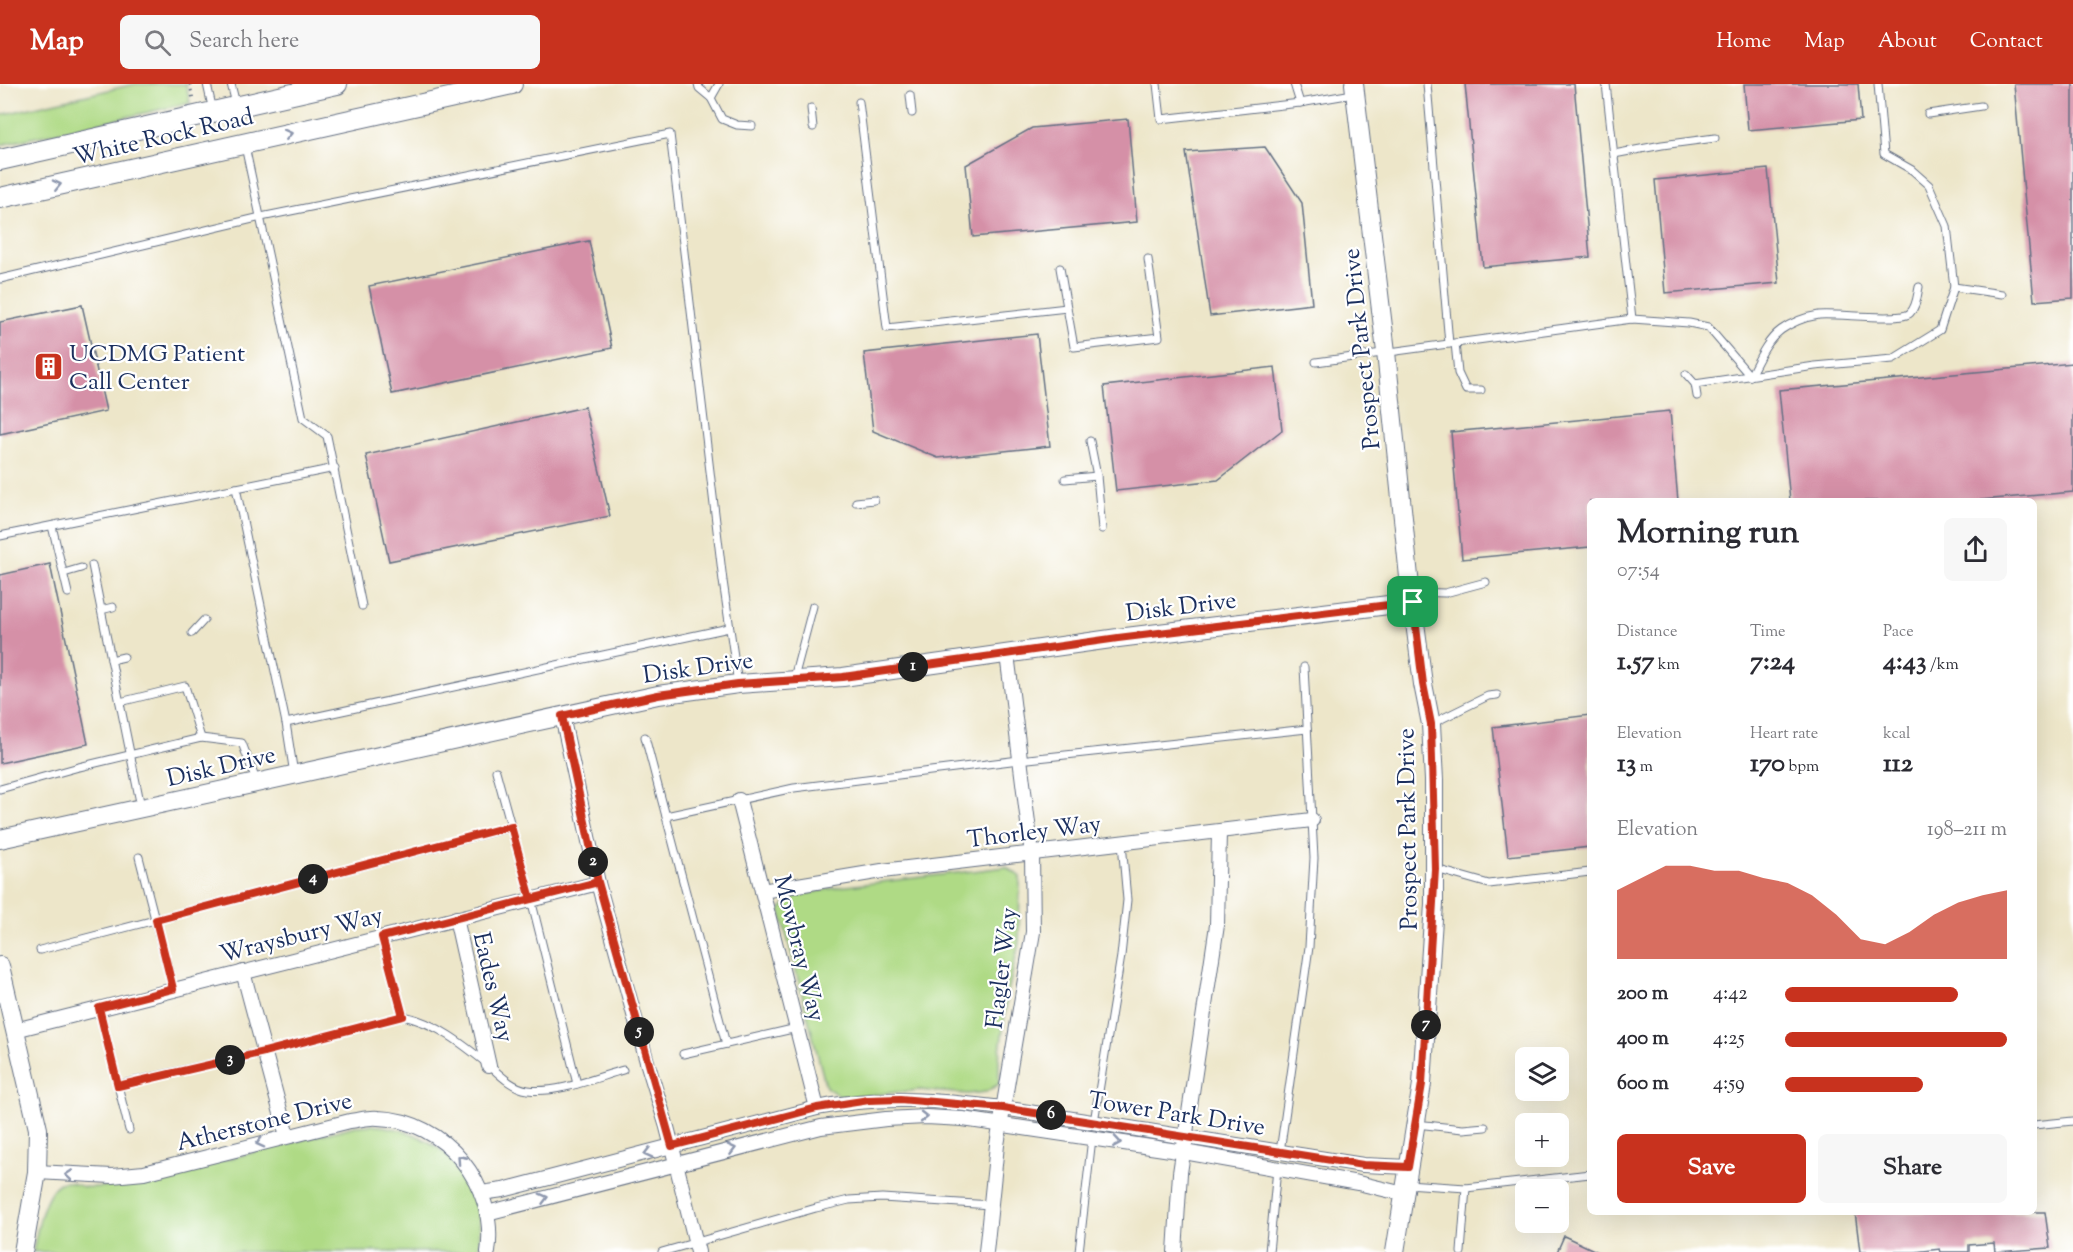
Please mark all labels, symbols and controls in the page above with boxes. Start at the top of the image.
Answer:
search box [120,15,540,69]
text: Map [30,22,84,62]
icon: search [141,26,174,59]
text: Search here [189,26,299,58]
text: Home [1716,27,1771,57]
text: Map [1804,27,1845,57]
text: About [1878,27,1937,57]
text: Contact [1970,27,2043,57]
street label: White Rock Road [70,101,258,175]
one-way arrow [283,128,293,141]
one-way arrow [52,180,62,193]
street label: Prospect Park Drive [1336,247,1390,451]
place label: UCDMG Patient Call Center [69,338,245,400]
building icon: UCDMG Patient Call Center [32,351,64,383]
text: Morning run [1617,510,1799,558]
button: share [1944,518,2007,581]
text: 07:54 [1617,557,1660,586]
pin [1387,576,1438,627]
street label: Disk Drive [1124,584,1239,632]
icon: arrive [1396,585,1429,618]
text: Distance [1617,621,1677,644]
text: Time [1750,621,1786,644]
text: Pace [1883,621,1914,644]
street label: Disk Drive [641,644,756,694]
text: 1.57 [1617,644,1654,681]
text: 7:24 [1750,644,1795,681]
text: 4:43 [1883,644,1926,681]
pin: 1 [898,652,928,682]
text: km [1654,654,1680,677]
text: /km [1926,654,1959,677]
text: 1 [910,655,916,678]
text: Elevation [1617,723,1682,746]
text: Heart rate [1750,723,1818,746]
text: kcal [1883,723,1911,746]
street label: Prospect Park Drive [1390,728,1428,930]
street label: Disk Drive [163,739,279,797]
text: 13 [1617,746,1636,783]
text: 170 [1750,746,1785,783]
text: 112 [1883,746,1913,783]
text: m [1636,756,1653,779]
text: bpm [1785,756,1819,779]
street label: Thorley Way [965,808,1103,858]
text: Elevation [1617,816,1698,845]
text: 198–211 m [1927,816,2007,845]
pin: 2 [578,847,608,877]
text: 2 [589,850,597,873]
pin: 4 [298,864,328,894]
text: 4 [309,867,317,890]
street label: Mowbray Way [763,872,833,1025]
street label: Wraysbury Way [216,899,387,973]
street label: Flagler Way [979,906,1027,1031]
street label: Eades Way [463,929,521,1046]
text: 200 m [1617,980,1668,1009]
text: 4:42 [1713,980,1748,1009]
pin: 7 [1411,1010,1441,1040]
text: 7 [1422,1013,1430,1036]
pin: 5 [624,1017,654,1047]
text: 5 [636,1020,642,1043]
text: 400 m [1617,1025,1669,1054]
text: 4:25 [1713,1025,1744,1054]
pin: 3 [215,1045,245,1075]
map controls [1515,1047,1569,1233]
button: layers [1515,1047,1569,1101]
text: 3 [227,1048,233,1071]
text: 600 m [1617,1070,1669,1099]
text: 4:59 [1713,1070,1745,1099]
street label: Tower Park Drive [1086,1084,1267,1146]
street label: Atherstone Drive [173,1085,356,1161]
pin: 6 [1036,1100,1066,1130]
text: 6 [1047,1103,1055,1126]
one-way arrow [920,1111,929,1123]
button: + [1515,1113,1569,1167]
button: Save [1617,1134,1806,1203]
button: Share [1818,1134,2007,1203]
one-way arrow [255,1136,265,1149]
one-way arrow [1113,1136,1122,1148]
one-way arrow [727,1144,737,1157]
one-way arrow [643,1145,653,1158]
one-way arrow [457,1155,468,1165]
one-way arrow [65,1169,74,1182]
button: − [1515,1179,1569,1233]
one-way arrow [538,1193,548,1205]

